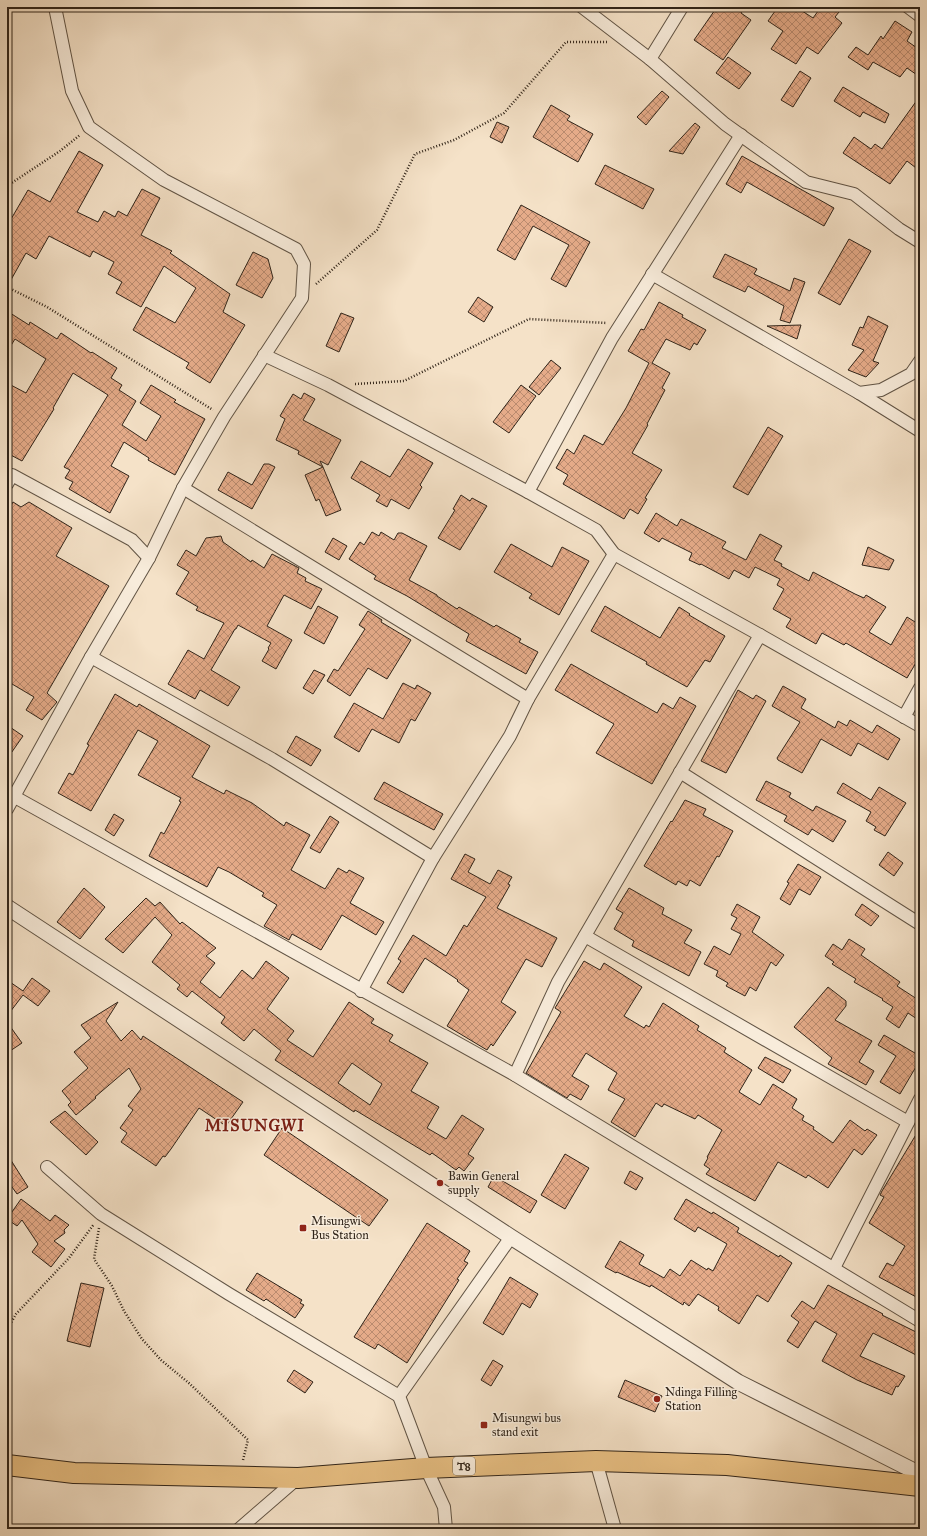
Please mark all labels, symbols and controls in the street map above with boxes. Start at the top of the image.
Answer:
district label: MISUNGWI [205,1116,305,1135]
place label: Bawin General supply [448,1169,520,1197]
marker: Bawin General supply [435,1178,445,1188]
place label: Misungwi Bus Station [311,1214,369,1242]
marker: Misungwi Bus Station [298,1223,308,1233]
place label: Ndinga Filling Station [665,1385,737,1413]
marker: Ndinga Filling Station [652,1394,662,1404]
place label: Misungwi bus stand exit [492,1411,561,1439]
marker: Misungwi bus stand exit [479,1420,489,1430]
road number: T8 [453,1457,475,1475]

